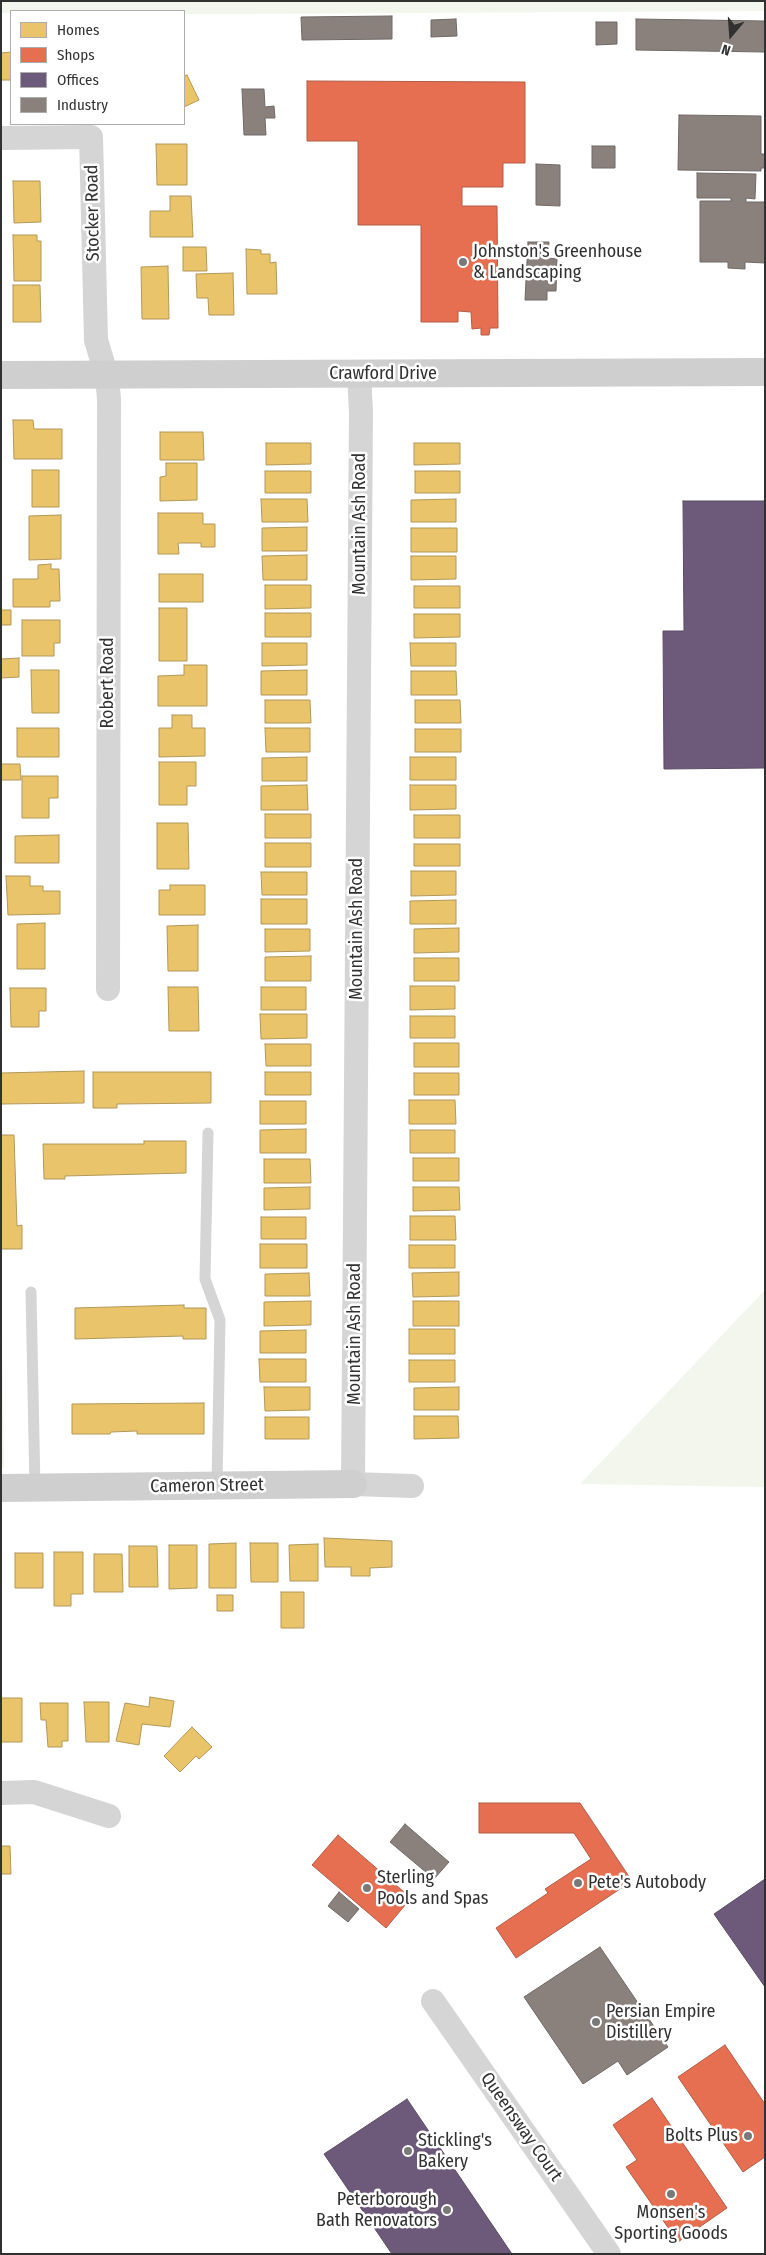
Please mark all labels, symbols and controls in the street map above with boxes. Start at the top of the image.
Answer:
legend [10,10,185,125]
north arrow [706,10,756,60]
text: Homes [57,21,99,39]
text: N [720,40,733,59]
text: Shops [57,46,95,64]
text: Offices [57,71,99,89]
text: Industry [57,96,108,114]
street label: Stocker Road [81,164,105,262]
place label: Johnston's Greenhouse & Landscaping [473,241,642,284]
marker: Johnston's Greenhouse & Landscaping [457,256,469,268]
street label: Crawford Drive [329,363,437,385]
street label: Mountain Ash Road [349,453,371,595]
street label: Robert Road [97,637,119,729]
street label: Mountain Ash Road [346,858,368,1000]
street label: Mountain Ash Road [344,1263,366,1405]
street label: Cameron Street [150,1474,264,1498]
place label: Sterling Pools and Spas [377,1867,488,1910]
place label: Pete's Autobody [588,1872,706,1894]
marker: Pete's Autobody [572,1877,584,1889]
marker: Sterling Pools and Spas [361,1882,373,1894]
place label: Persian Empire Distillery [606,2001,715,2044]
marker: Persian Empire Distillery [590,2016,602,2028]
street label: Queensway Court [476,2068,566,2186]
place label: Bolts Plus [665,2125,738,2147]
place label: Stickling's Bakery [418,2130,492,2172]
marker: Bolts Plus [742,2130,754,2142]
marker: Stickling's Bakery [402,2145,414,2157]
marker: Monsen's Sporting Goods [665,2188,677,2200]
place label: Peterborough Bath Renovators [316,2189,437,2232]
place label: Monsen's Sporting Goods [614,2202,728,2244]
marker: Peterborough Bath Renovators [441,2204,453,2216]

